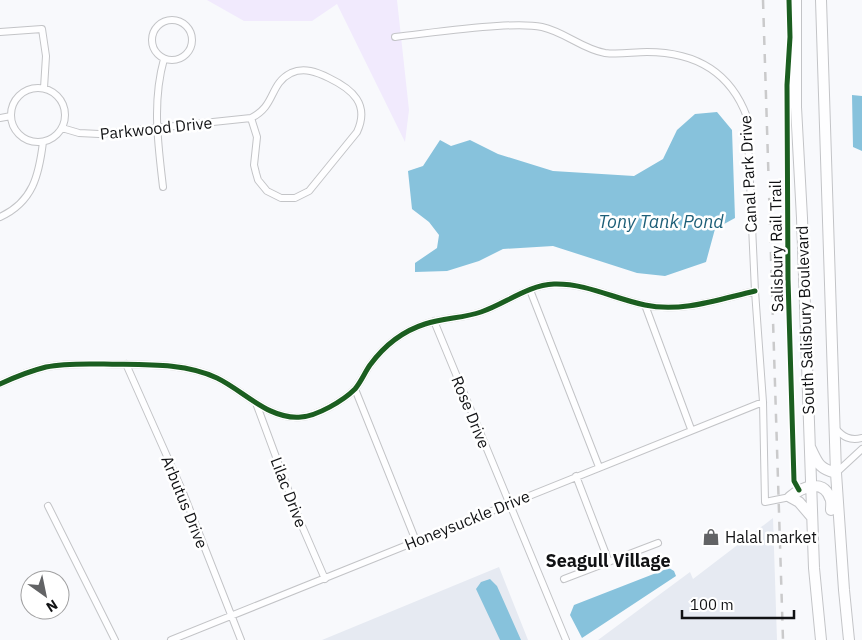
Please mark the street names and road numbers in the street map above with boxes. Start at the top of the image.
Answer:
street label: Parkwood Drive [99,112,213,144]
street label: Canal Park Drive [735,115,761,233]
street label: Salisbury Rail Trail [765,180,787,312]
street label: South Salisbury Boulevard [792,225,818,415]
street label: Rose Drive [447,373,495,451]
street label: Arbutus Drive [157,453,213,551]
street label: Lilac Drive [266,454,312,530]
street label: Honeysuckle Drive [401,486,533,554]

